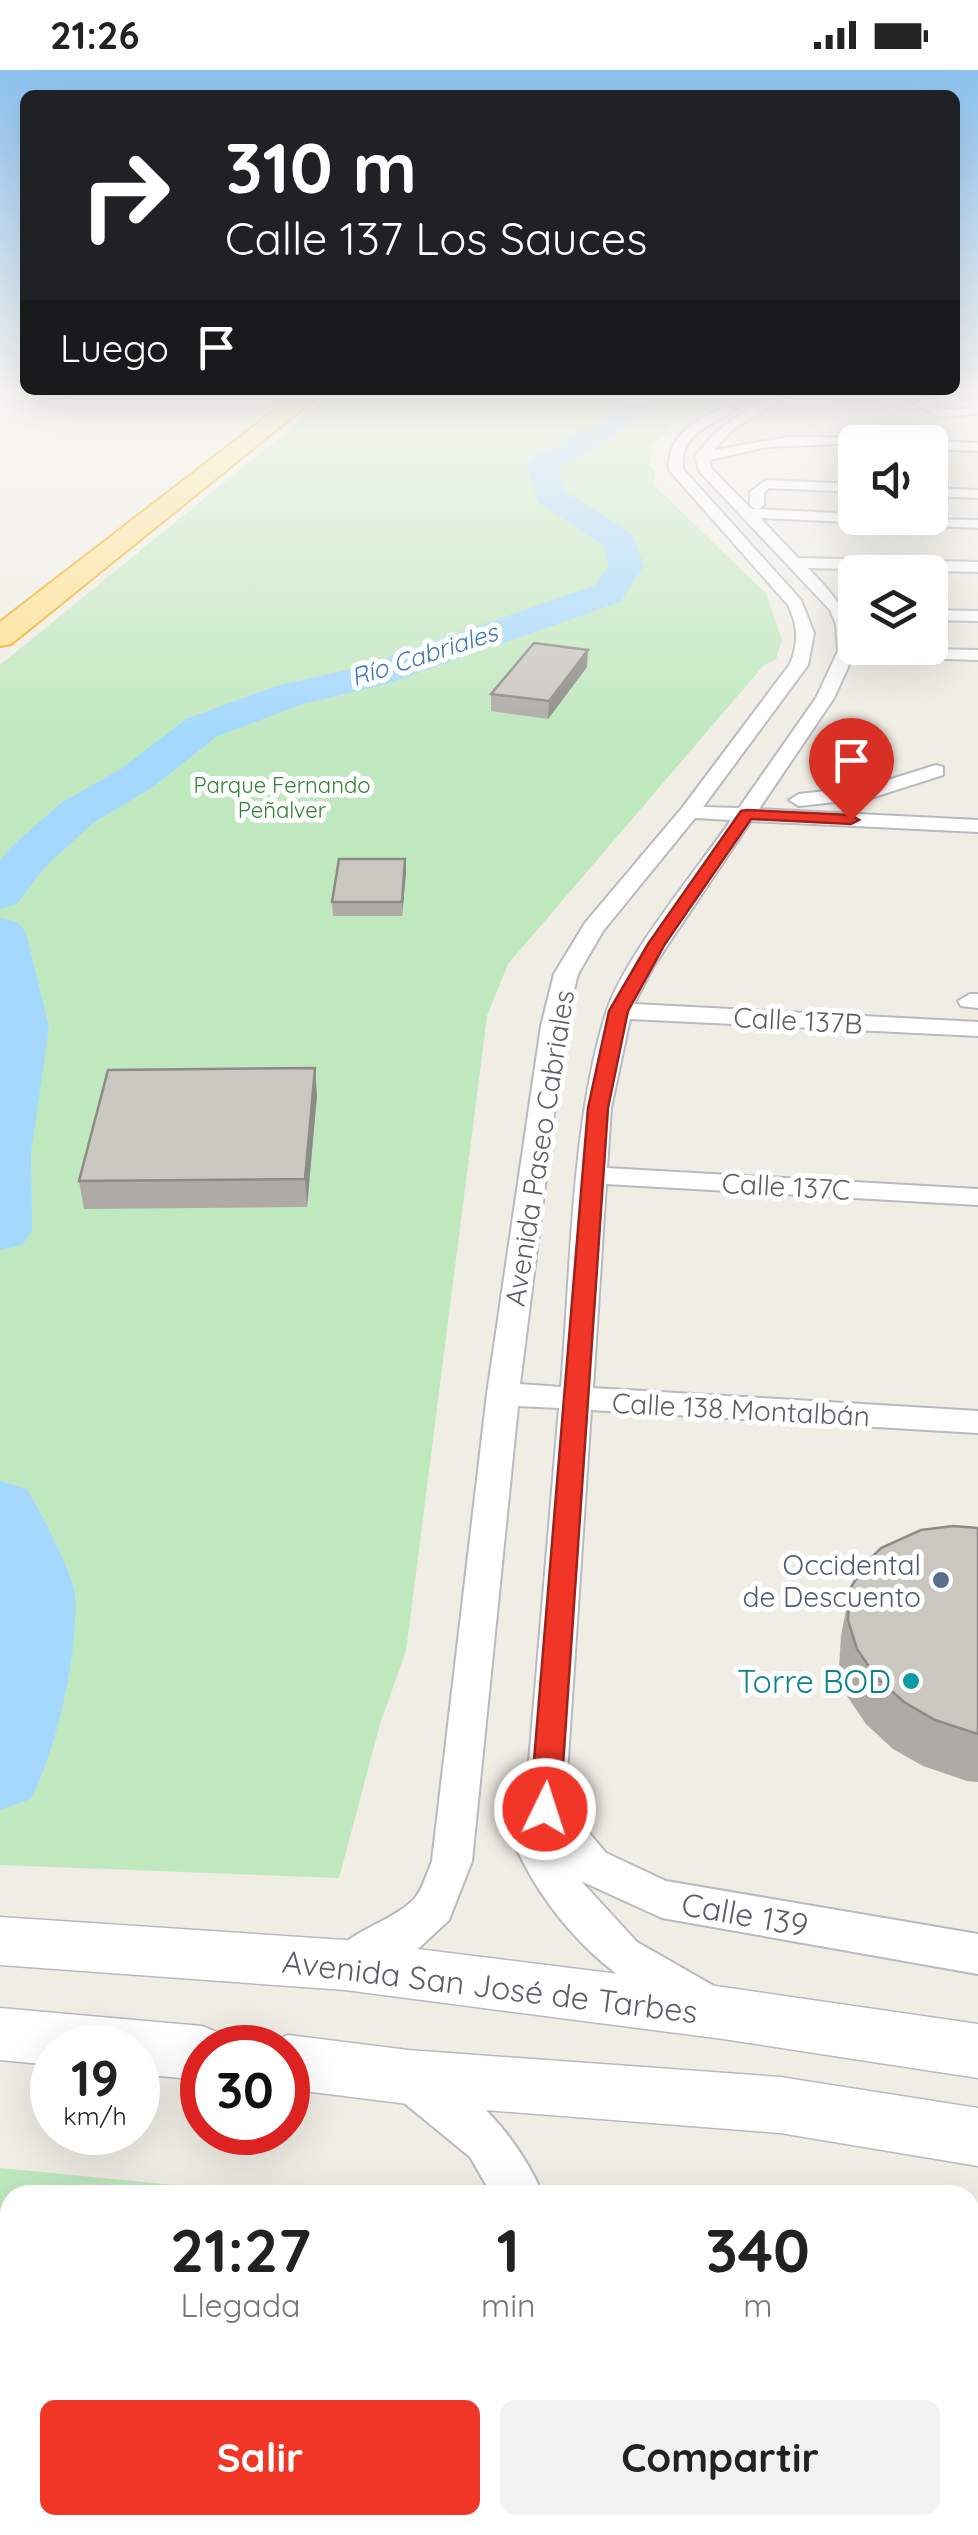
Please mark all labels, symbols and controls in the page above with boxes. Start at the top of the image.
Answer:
text: 21:26 [50,11,139,59]
text: 310 m [225,123,417,211]
icon: right [60,130,190,260]
text: Calle 137 Los Sauces [225,210,647,266]
icon: arrive [189,320,244,375]
text: Luego [60,324,169,372]
map controls [838,425,948,665]
button: sound [838,425,948,535]
button: layers [838,555,948,665]
water label: Río Cabriales [347,615,503,692]
pin [809,718,894,821]
icon: arrive [824,733,879,788]
park label: Parque Fernando Peñalver [193,771,371,824]
street label: Avenida Paseo Cabriales [497,987,581,1309]
street label: Calle 137B [733,999,863,1041]
street label: Calle 137C [721,1165,851,1207]
street label: Calle 138 Montalbán [611,1385,871,1433]
place label: Occidental de Descuento [743,1547,921,1614]
marker: Occidental de Descuento [930,1569,952,1591]
place label: Torre BOD [737,1661,891,1701]
marker: Torre BOD [900,1670,922,1692]
position arrow [493,1757,597,1861]
street label: Calle 139 [679,1883,811,1945]
street label: Avenida San José de Tarbes [280,1941,700,2031]
speed limit sign: 30 [180,2025,310,2155]
text: 19 [71,2046,119,2109]
text: km/h [63,2100,127,2131]
text: 21:27 [170,2212,311,2287]
text: 1 [497,2212,520,2287]
text: 340 [706,2212,810,2287]
text: Llegada [181,2285,300,2325]
text: min [481,2285,536,2325]
text: m [743,2285,772,2325]
button: Salir [40,2400,480,2515]
button: Compartir [500,2400,940,2515]

